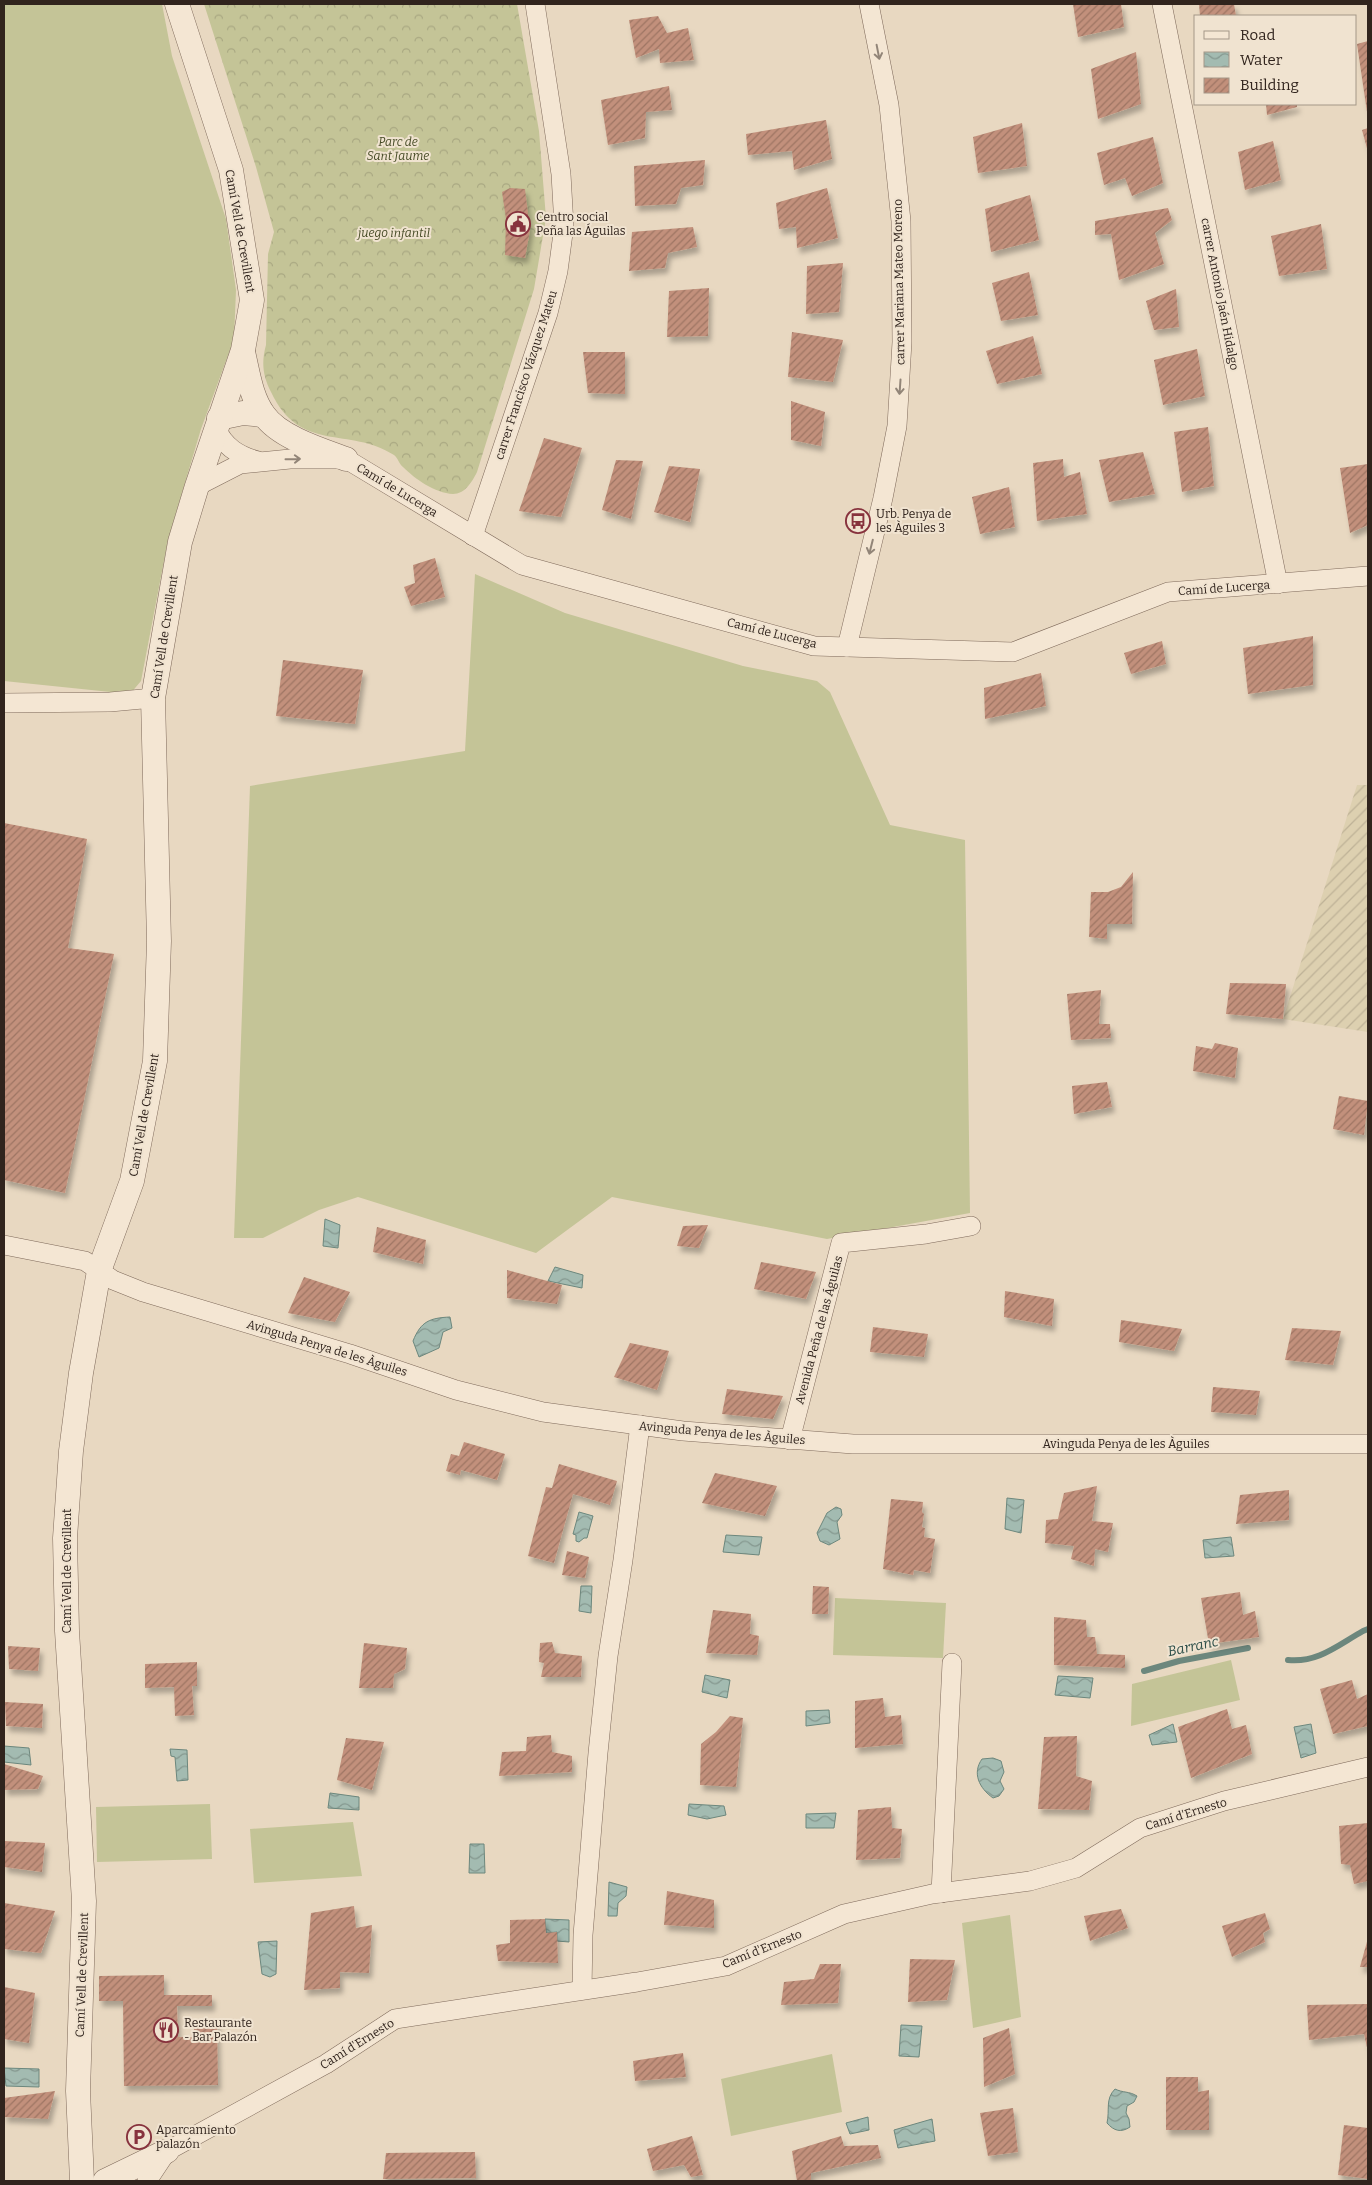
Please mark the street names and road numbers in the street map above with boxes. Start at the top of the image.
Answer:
street label: Camí Vell de Crevillent [222,168,258,294]
street label: carrer Mariana Mateo Moreno [891,199,907,365]
street label: carrer Antonio Jaén Hidalgo [1198,217,1242,371]
street label: carrer Francisco Vázquez Mateu [492,288,560,461]
street label: Camí de Lucerga [354,460,440,520]
street label: Camí Vell de Crevillent [147,574,181,700]
street label: Camí de Lucerga [1178,578,1271,598]
street label: Camí de Lucerga [726,615,819,651]
street label: Camí Vell de Crevillent [126,1052,162,1178]
street label: Avenida Peña de las Águilas [791,1254,846,1406]
street label: Avinguda Penya de les Àguiles [245,1316,410,1379]
street label: Avinguda Penya de les Àguiles [638,1418,806,1447]
street label: Avinguda Penya de les Àguiles [1042,1436,1210,1451]
street label: Camí Vell de Crevillent [60,1508,74,1633]
street label: Camí d'Ernesto [1143,1795,1229,1833]
street label: Camí Vell de Crevillent [73,1912,91,2038]
street label: Camí d'Ernesto [720,1927,804,1971]
street label: Camí d'Ernesto [317,2016,397,2072]

